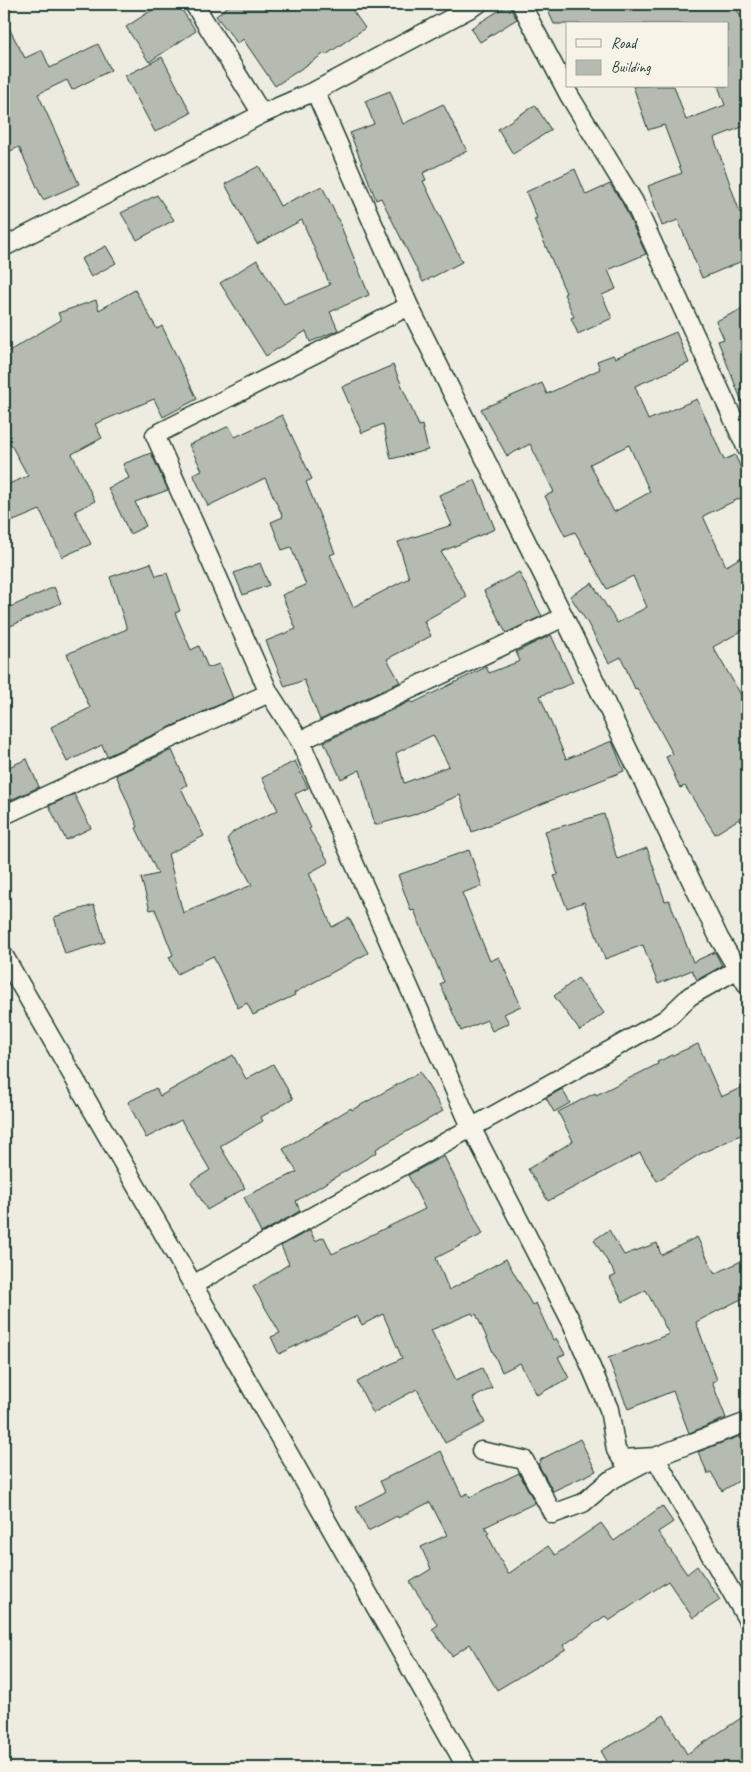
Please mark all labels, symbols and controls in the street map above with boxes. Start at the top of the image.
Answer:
legend [566,22,728,88]
text: Road [611,34,638,53]
text: Building [611,58,651,77]

